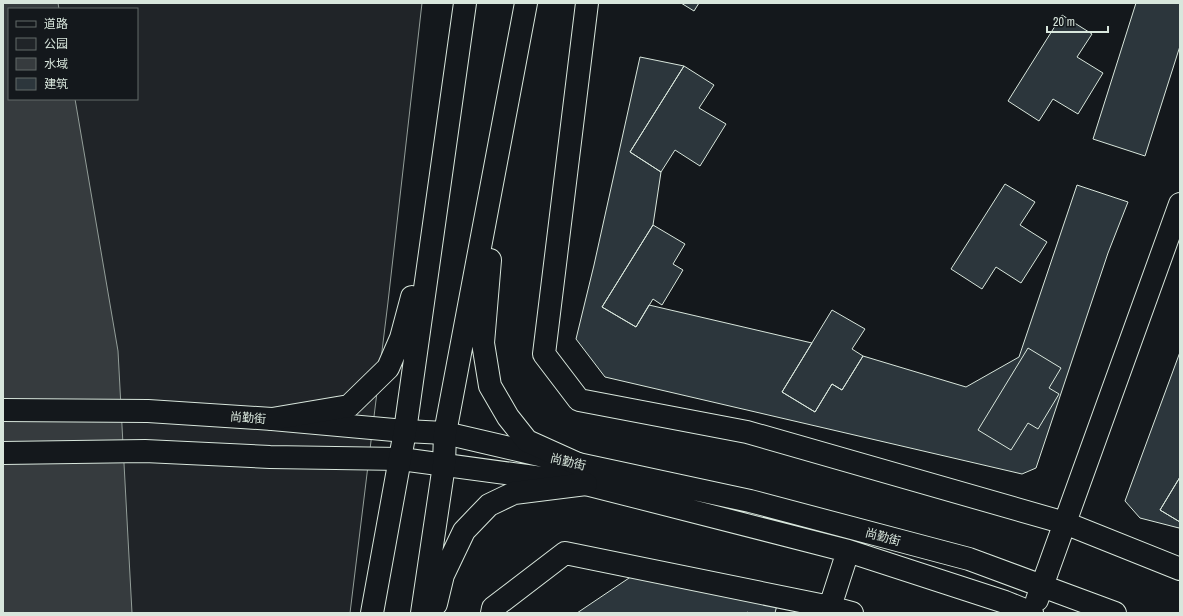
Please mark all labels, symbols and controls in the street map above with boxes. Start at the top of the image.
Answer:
legend [8,8,138,100]
scale bar [1047,8,1108,34]
text: 20 m [1053,14,1075,30]
text: 道路 [44,16,68,32]
text: 公园 [44,36,68,52]
text: 水域 [44,56,68,72]
text: 建筑 [44,76,68,92]
street label: 尚勤街 [229,409,267,427]
street label: 尚勤街 [549,450,587,474]
street label: 尚勤街 [864,525,902,549]

